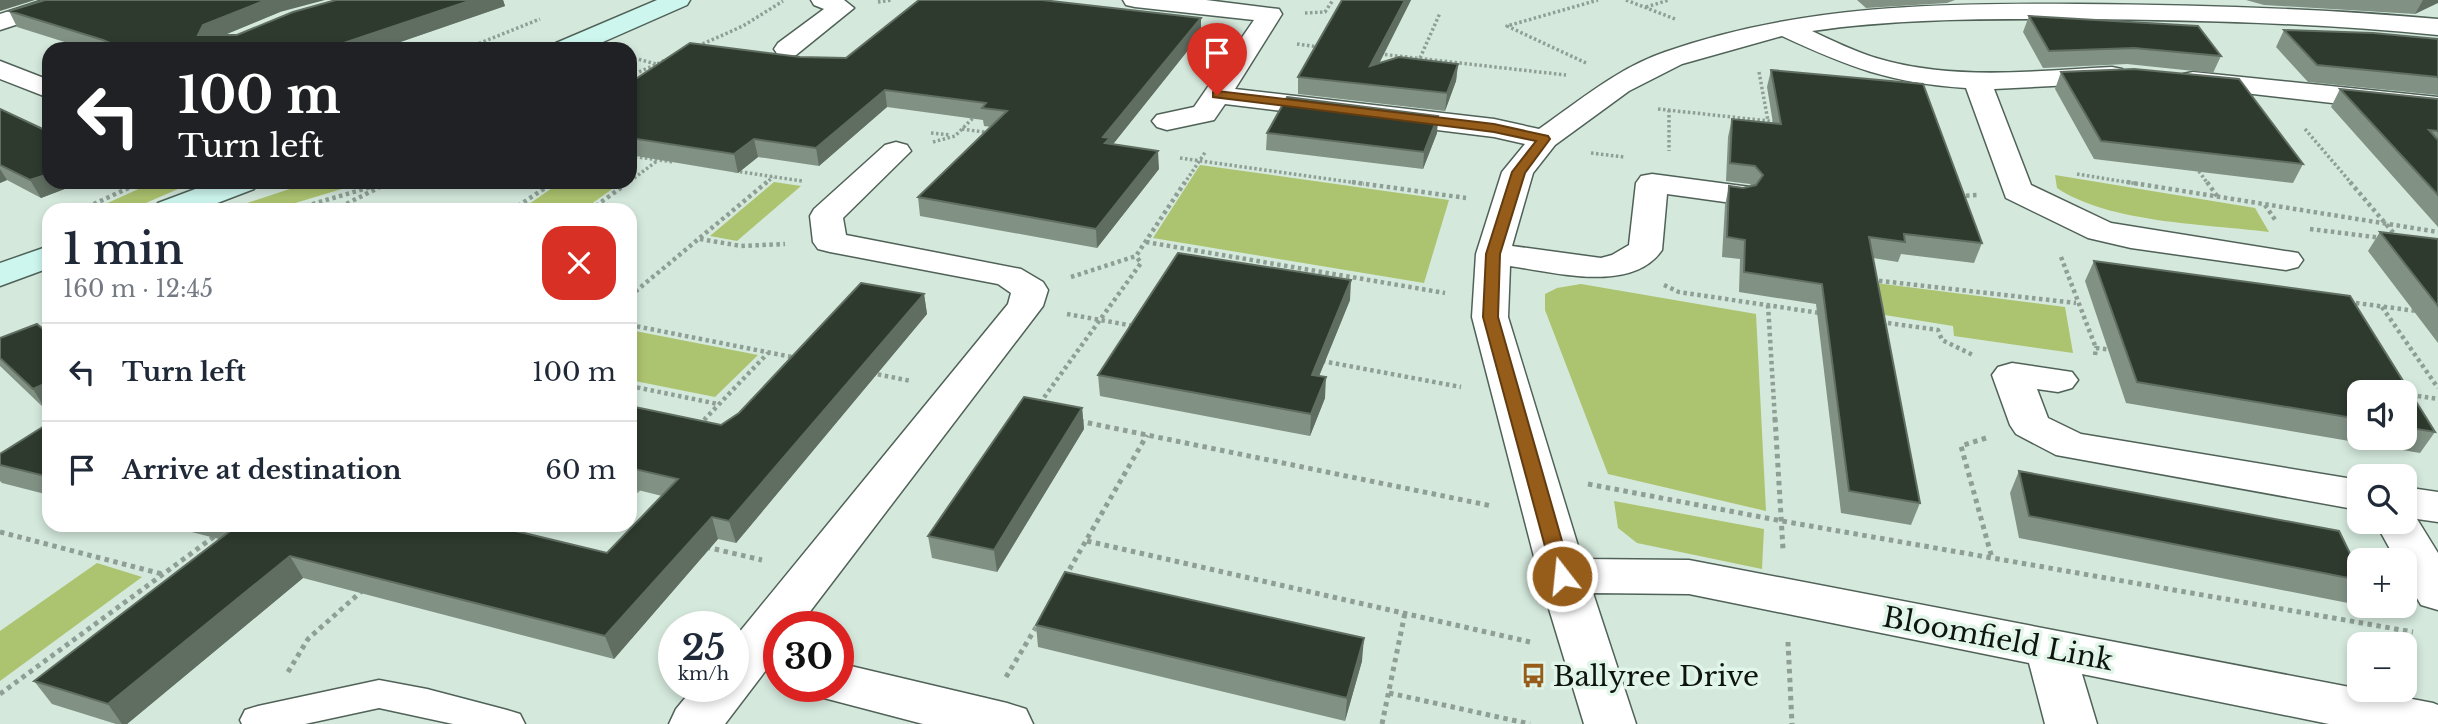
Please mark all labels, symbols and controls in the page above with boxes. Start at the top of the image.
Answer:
pin [1187,23,1247,95]
icon: arrive [1198,34,1236,72]
text: 100 m [178,65,341,126]
icon: left [63,70,154,161]
text: Turn left [178,126,324,166]
text: 1 min [63,223,184,275]
button: close [542,226,616,300]
text: 160 m · 12:45 [63,275,213,303]
icon: left [63,353,101,391]
text: Turn left [122,356,246,388]
text: 100 m [532,356,616,388]
map controls [2347,380,2417,702]
button: sound [2347,380,2417,450]
icon: arrive [63,451,101,489]
text: Arrive at destination [122,454,402,486]
text: 60 m [545,454,616,486]
button: search [2347,464,2417,534]
position arrow [1525,539,1599,613]
button: + [2347,548,2417,618]
street label: Bloomfield Link [1880,599,2117,679]
speed limit sign: 30 [763,611,854,702]
text: 25 [682,626,725,669]
button: − [2347,632,2417,702]
place label: Ballyree Drive [1553,659,1759,694]
bus stop icon: Ballyree Drive [1519,662,1547,690]
text: km/h [678,663,729,685]

